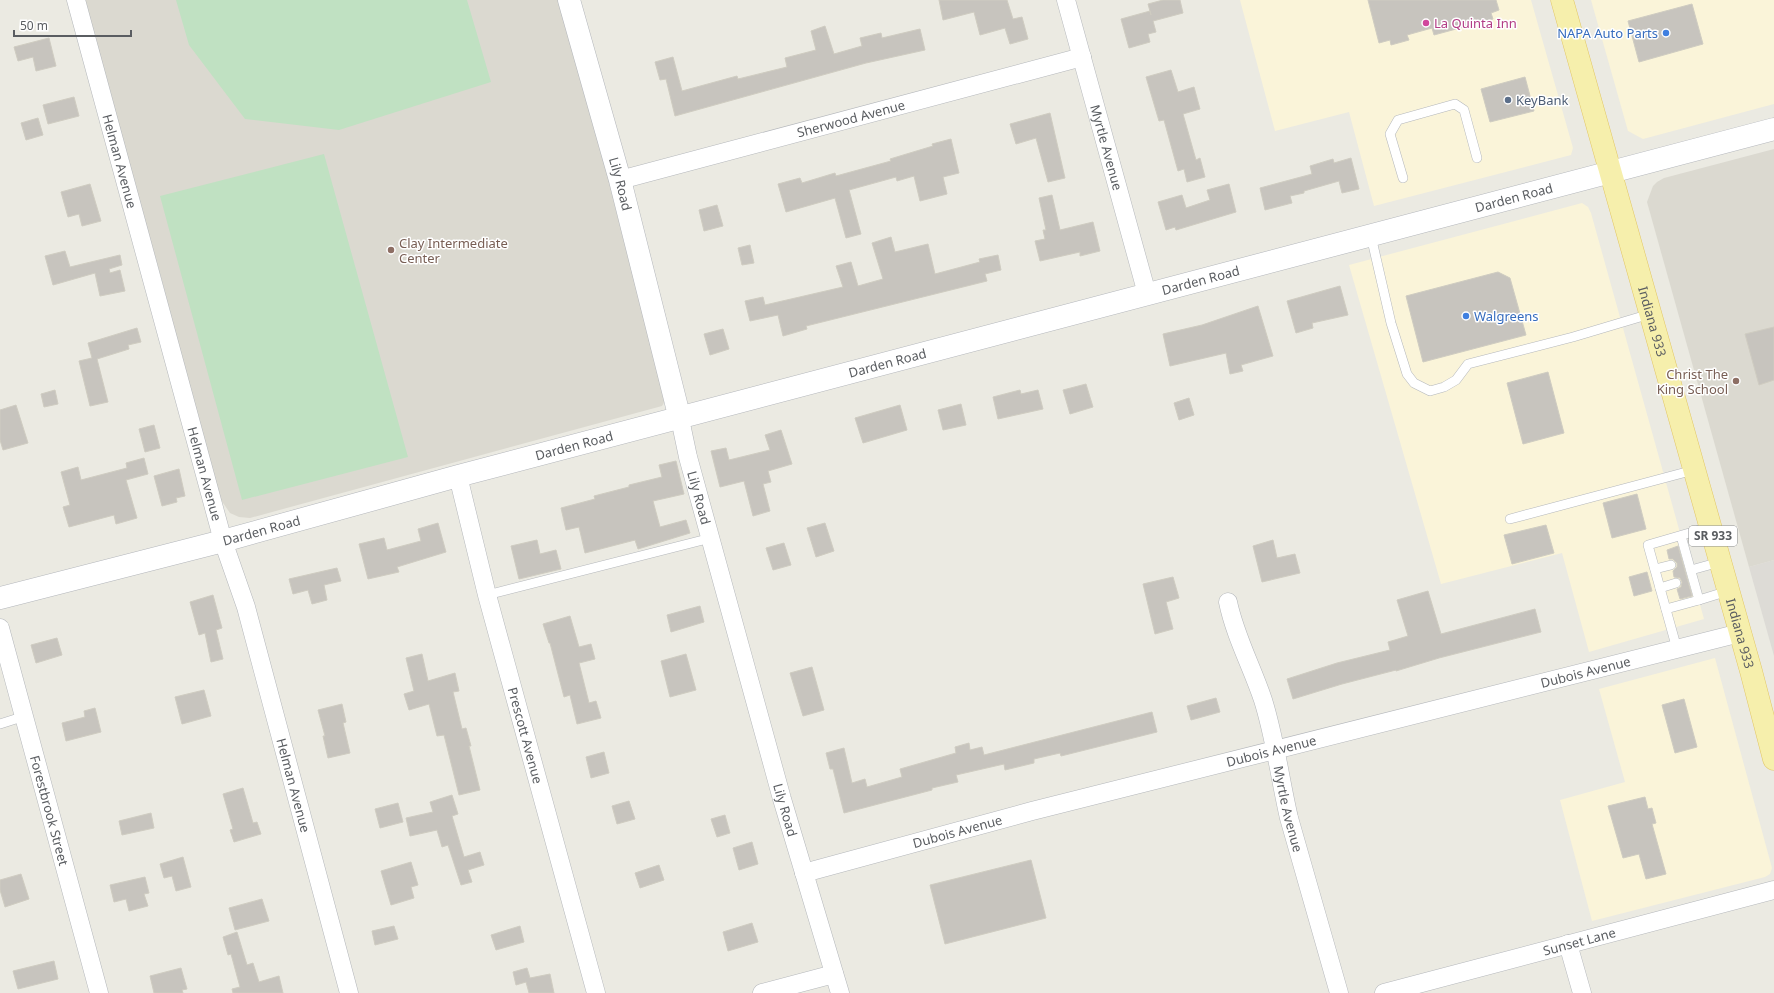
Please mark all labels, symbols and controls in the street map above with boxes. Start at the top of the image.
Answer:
scale bar [14,12,131,38]
place label: La Quinta Inn [1434,14,1517,32]
text: 50 m [20,17,48,34]
marker: La Quinta Inn [1421,18,1431,28]
place label: NAPA Auto Parts [1557,24,1658,42]
marker: NAPA Auto Parts [1661,28,1671,38]
place label: KeyBank [1516,91,1569,109]
marker: KeyBank [1503,95,1513,105]
street label: Sherwood Avenue [795,96,907,141]
street label: Myrtle Avenue [1086,103,1127,192]
street label: Helman Avenue [98,112,141,210]
street label: Lily Road [605,155,636,213]
street label: Darden Road [1473,179,1555,216]
place label: Clay Intermediate Center [399,234,508,267]
marker: Clay Intermediate Center [386,245,396,255]
street label: Darden Road [1160,261,1242,299]
street label: Indiana 933 [1634,284,1671,359]
place label: Walgreens [1474,307,1539,325]
marker: Walgreens [1461,311,1471,321]
street label: Darden Road [846,344,928,382]
place label: Christ The King School [1657,365,1728,398]
marker: Christ The King School [1731,376,1741,386]
street label: Helman Avenue [183,425,226,523]
street label: Darden Road [533,427,615,464]
street label: Lily Road [683,469,715,526]
street label: Darden Road [220,511,302,550]
road number: SR 933 [1689,526,1737,546]
street label: Indiana 933 [1722,596,1759,671]
street label: Dubois Avenue [1539,652,1632,692]
street label: Prescott Avenue [504,685,547,786]
street label: Dubois Avenue [1224,731,1318,771]
street label: Helman Avenue [272,736,315,834]
street label: Forestbrook Street [26,753,73,868]
street label: Myrtle Avenue [1270,764,1307,854]
street label: Lily Road [769,781,802,839]
street label: Dubois Avenue [911,811,1004,852]
street label: Sunset Lane [1541,923,1618,960]

